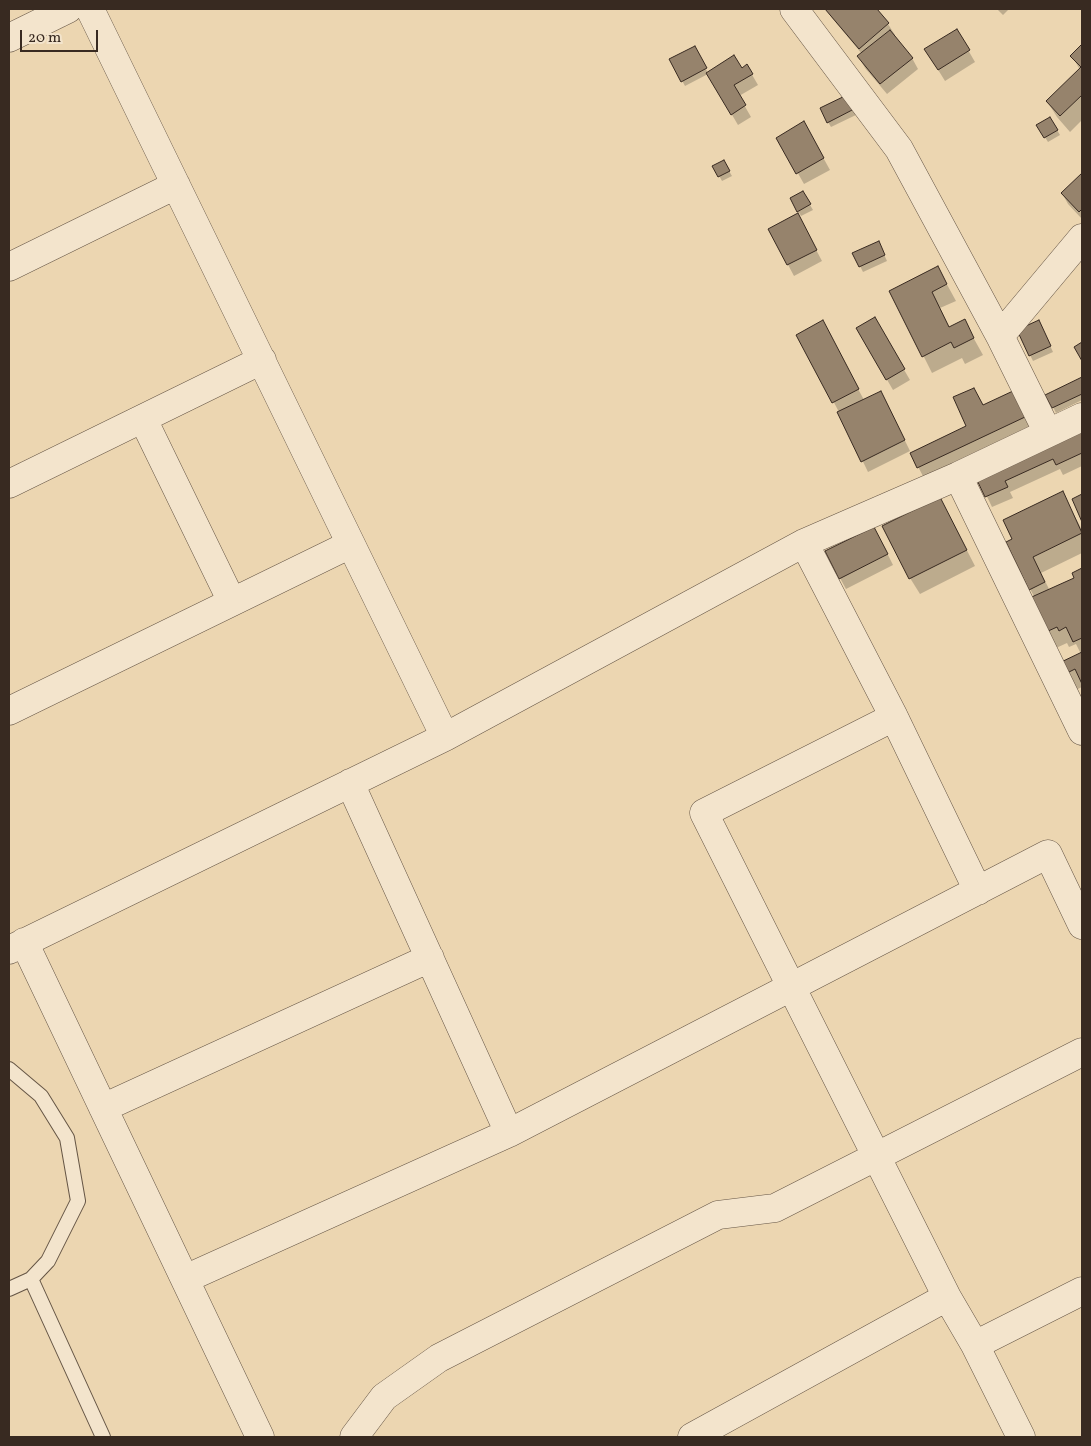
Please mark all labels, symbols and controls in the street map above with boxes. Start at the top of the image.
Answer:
scale bar [22,20,100,52]
text: 20 m [28,28,61,49]

